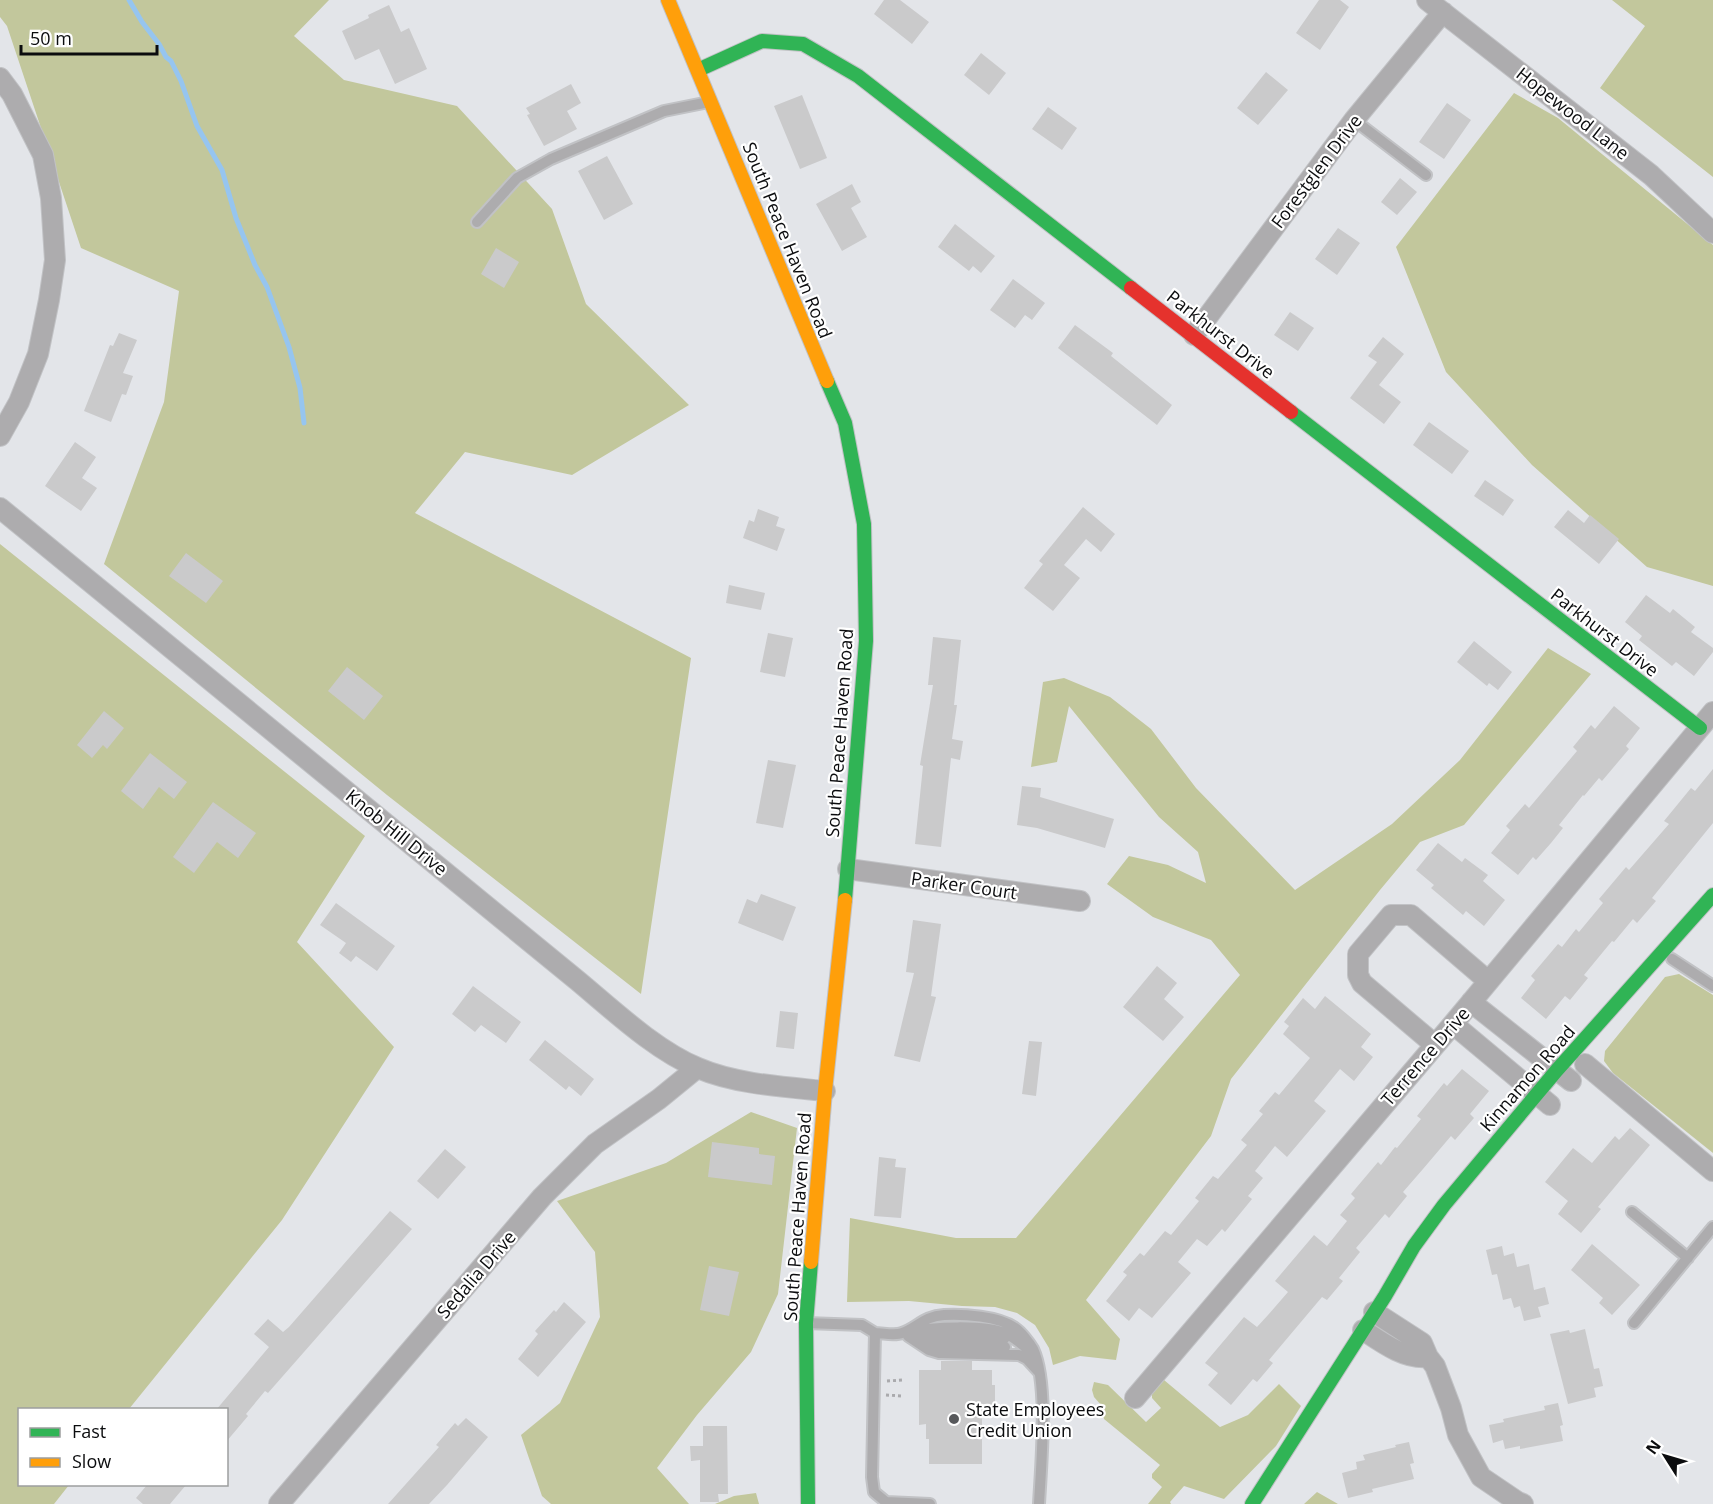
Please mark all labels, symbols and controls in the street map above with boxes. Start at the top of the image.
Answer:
scale bar [21,18,158,56]
text: 50 m [30,26,72,50]
street label: Hopewood Lane [1512,61,1634,165]
street label: Forestglen Drive [1265,109,1367,233]
street label: South Peace Haven Road [738,138,838,342]
street label: Parkhurst Drive [1162,284,1280,384]
street label: Parkhurst Drive [1546,582,1664,682]
street label: South Peace Haven Road [820,628,858,838]
street label: Knob Hill Drive [341,784,453,880]
street label: Parker Court [909,866,1019,904]
street label: Terrence Drive [1375,1002,1475,1110]
street label: Kinnamon Road [1474,1020,1580,1136]
street label: South Peace Haven Road [778,1112,816,1322]
street label: Sedalia Drive [431,1225,521,1323]
place label: State Employees Credit Union [966,1397,1104,1442]
legend [18,1408,228,1486]
marker: State Employees Credit Union [947,1412,961,1426]
text: Fast [72,1419,106,1443]
north arrow [1635,1426,1695,1486]
text: N [1640,1435,1666,1459]
text: Slow [72,1449,111,1473]

